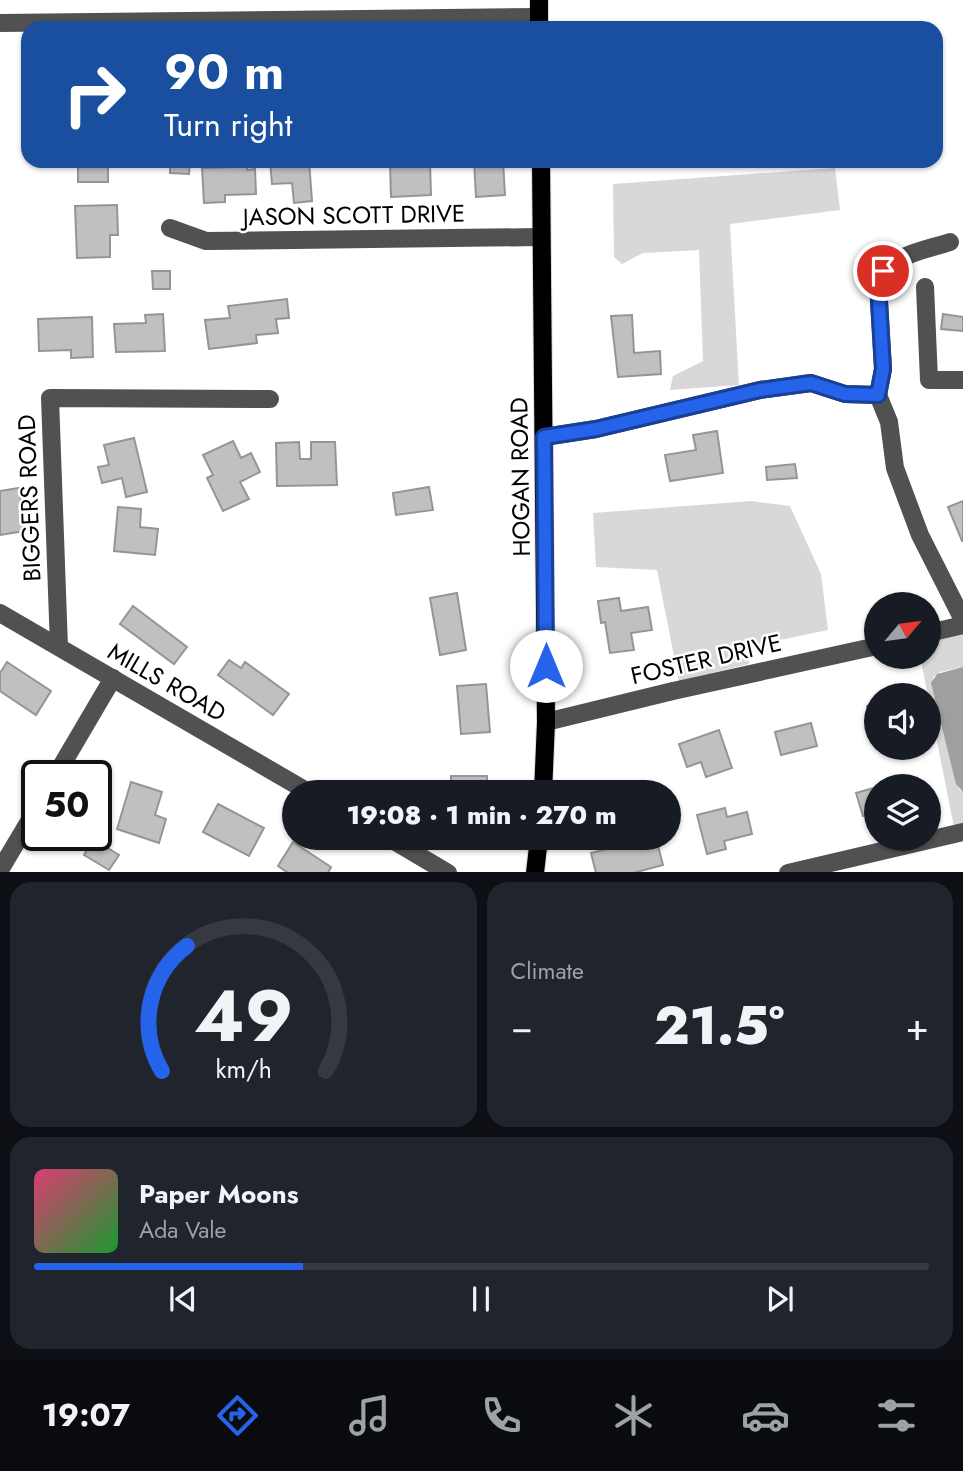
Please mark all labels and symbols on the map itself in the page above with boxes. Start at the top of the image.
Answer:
street label: JASON SCOTT DRIVE [240,196,465,234]
pin [853,241,913,301]
street label: HOGAN ROAD [501,397,539,557]
street label: BIGGERS ROAD [9,414,49,582]
north arrow [864,592,942,668]
street label: FOSTER DRIVE [627,625,785,693]
position arrow [509,629,583,703]
street label: MILLS ROAD [101,634,233,730]
speed limit sign: 50 [21,760,112,851]

